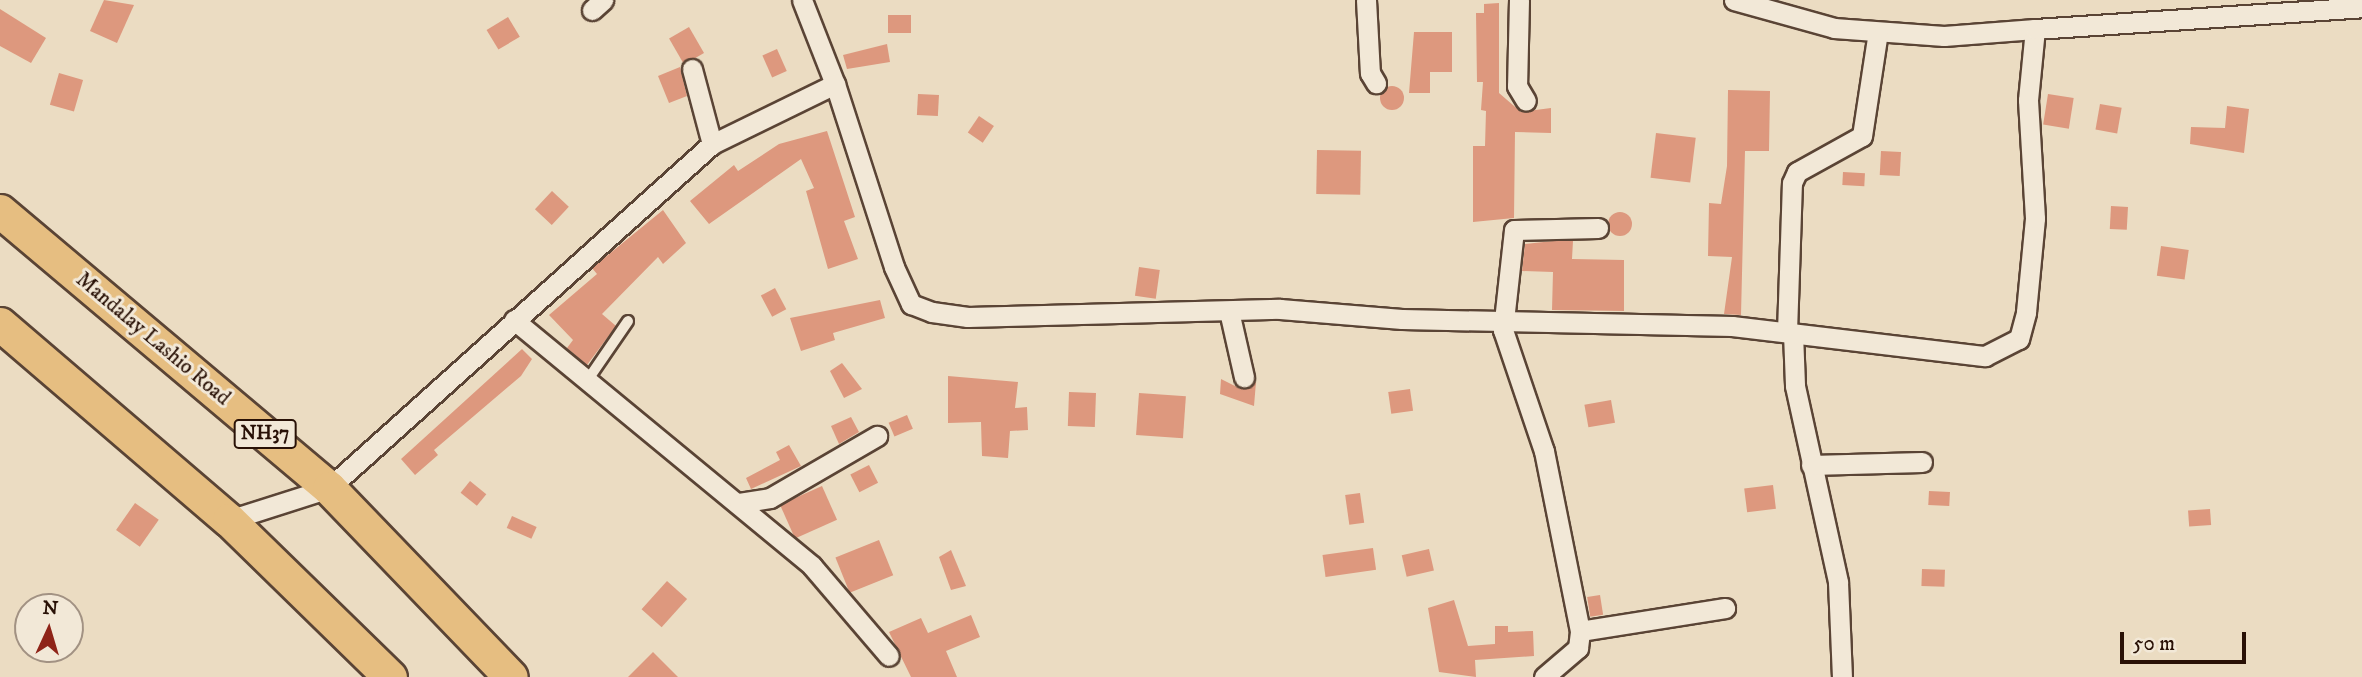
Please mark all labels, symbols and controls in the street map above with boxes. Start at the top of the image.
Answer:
street label: Mandalay Lashio Road [71,267,235,411]
road number: NH37 [233,418,296,449]
north arrow [14,593,84,663]
text: N [42,597,59,621]
scale bar [2124,618,2250,662]
text: 50 m [2133,631,2175,657]

